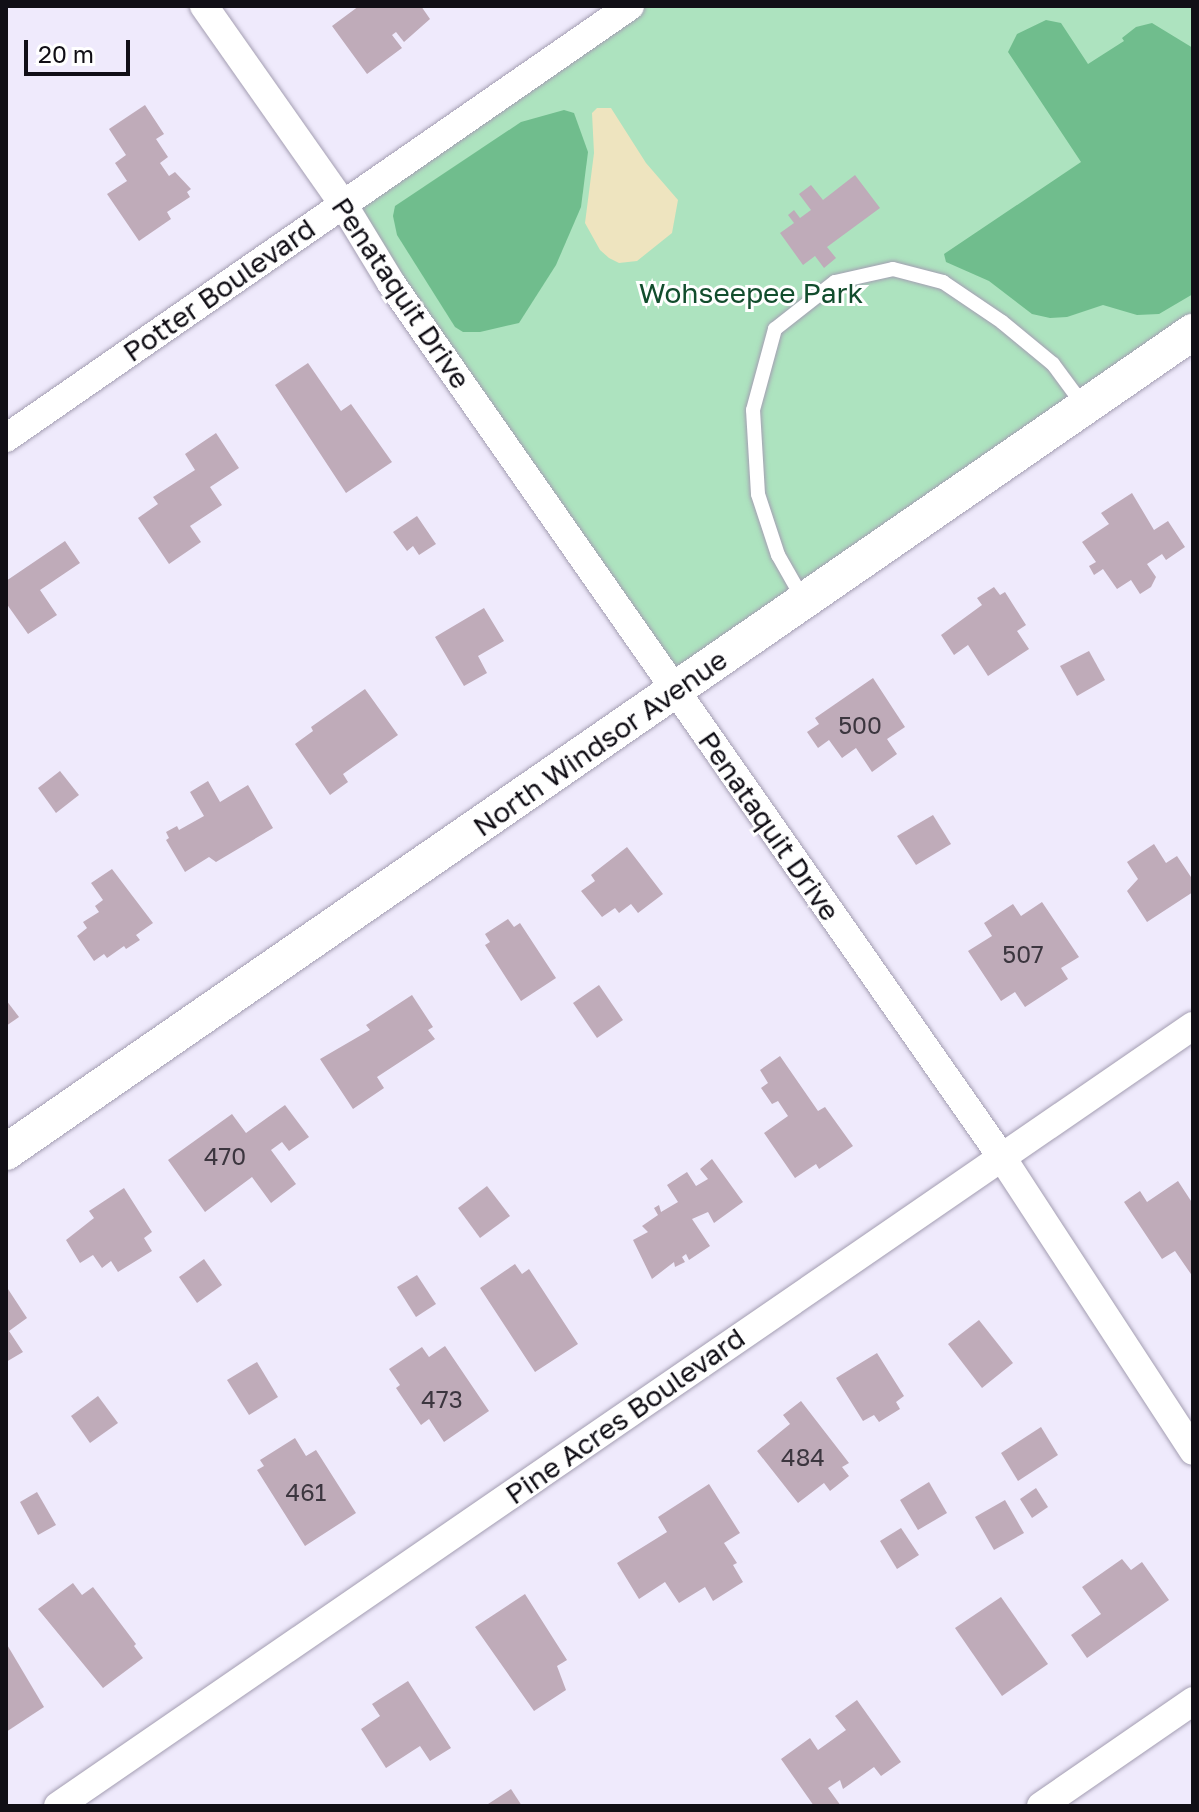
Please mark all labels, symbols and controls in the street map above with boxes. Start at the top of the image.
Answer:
scale bar [28,24,134,74]
text: 20 m [38,39,94,68]
street label: Penataquit Drive [325,191,477,395]
street label: Potter Boulevard [117,211,321,369]
park label: Wohseepee Park [639,276,863,310]
street label: North Windsor Avenue [467,643,733,843]
house number: 500 [838,711,882,739]
street label: Penataquit Drive [691,725,847,927]
house number: 507 [1002,940,1044,968]
house number: 470 [204,1142,246,1170]
street label: Pine Acres Boulevard [499,1321,751,1511]
house number: 473 [421,1385,463,1413]
house number: 484 [781,1443,825,1471]
house number: 461 [286,1478,326,1506]

